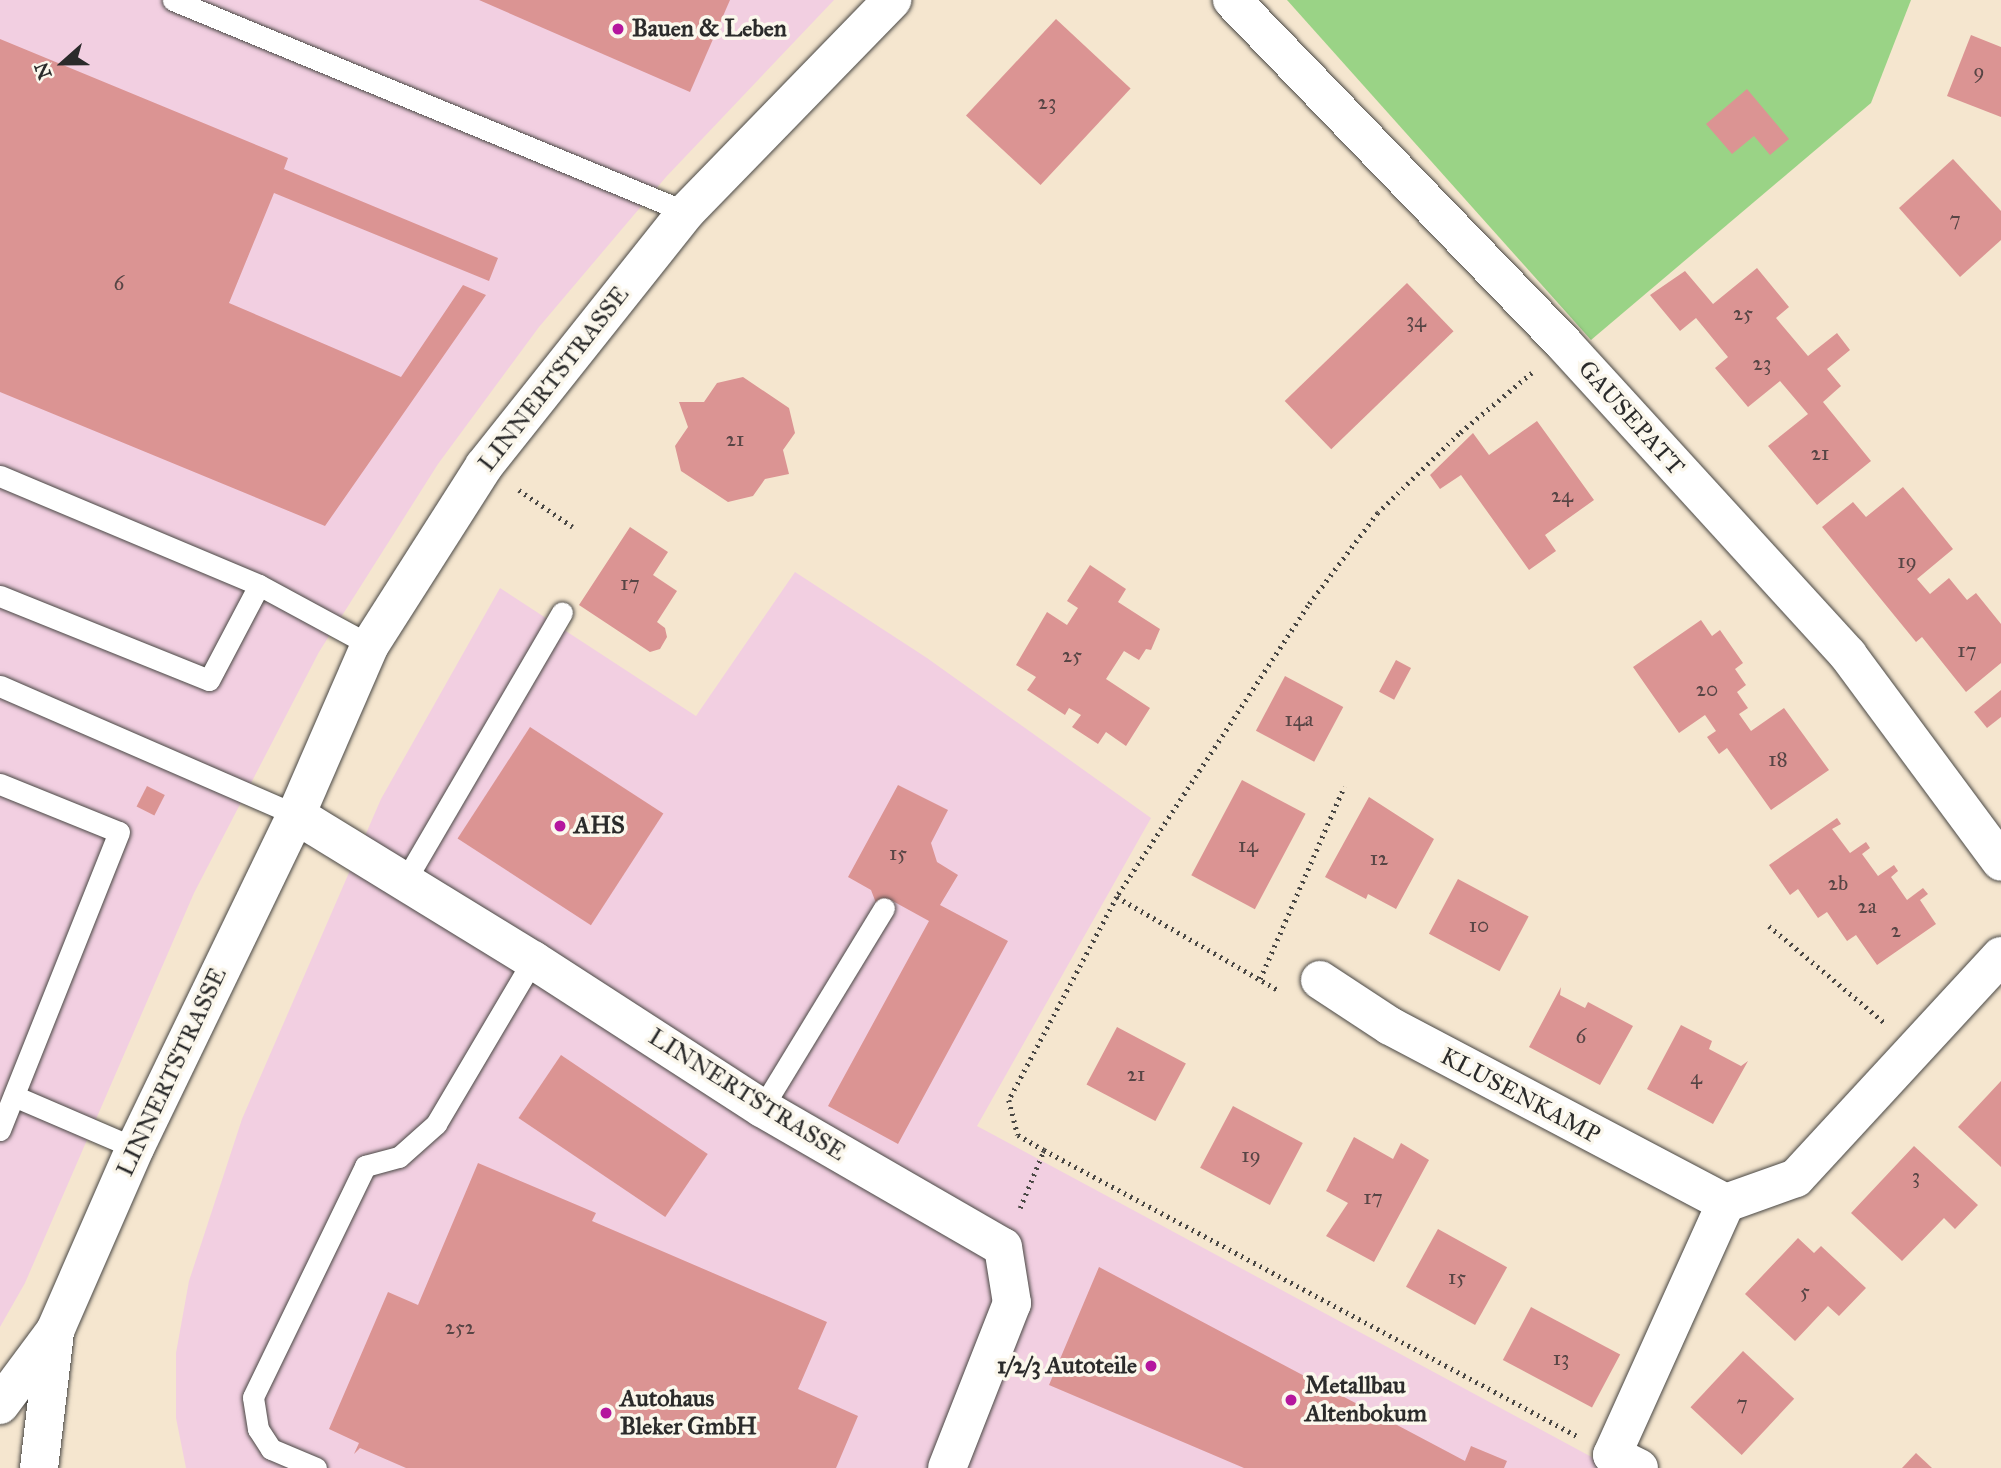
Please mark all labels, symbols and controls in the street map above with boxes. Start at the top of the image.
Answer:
place label: Bauen & Leben [632,15,787,43]
marker: Bauen & Leben [610,21,626,37]
north arrow [28,28,98,98]
house number: 9 [1973,58,1985,84]
text: N [29,59,57,82]
house number: 23 [1038,89,1056,115]
house number: 7 [1949,206,1961,232]
house number: 6 [114,270,124,296]
street label: LINNERTSTRASSE [473,281,635,477]
house number: 25 [1733,300,1753,326]
house number: 34 [1406,307,1426,333]
house number: 23 [1753,350,1771,376]
street label: GAUSEPATT [1572,355,1690,481]
house number: 21 [726,426,744,452]
house number: 21 [1811,440,1829,466]
house number: 24 [1551,482,1573,508]
house number: 19 [1897,548,1917,574]
house number: 17 [620,570,640,596]
house number: 17 [1957,637,1977,663]
house number: 25 [1062,642,1082,668]
house number: 20 [1696,676,1718,702]
house number: 14a [1285,706,1313,732]
house number: 18 [1768,746,1788,772]
place label: AHS [574,812,625,840]
marker: AHS [552,818,568,834]
house number: 14 [1238,832,1258,858]
house number: 15 [889,840,907,866]
house number: 12 [1370,845,1388,871]
house number: 2b [1828,870,1848,896]
house number: 2a [1857,893,1877,919]
house number: 10 [1469,912,1489,938]
house number: 2 [1891,917,1901,943]
street label: LINNERTSTRASSE [111,963,233,1181]
street label: LINNERTSTRASSE [643,1023,851,1167]
house number: 6 [1576,1023,1586,1049]
street label: KLUSENKAMP [1436,1042,1604,1150]
house number: 21 [1127,1061,1145,1087]
house number: 4 [1690,1064,1702,1090]
house number: 19 [1241,1142,1261,1168]
house number: 3 [1912,1163,1920,1189]
house number: 17 [1363,1184,1383,1210]
house number: 15 [1448,1264,1466,1290]
house number: 5 [1800,1278,1810,1304]
house number: 252 [445,1314,475,1340]
house number: 13 [1553,1345,1569,1371]
place label: 1/2/3 Autoteile [997,1352,1137,1380]
marker: 1/2/3 Autoteile [1143,1358,1159,1374]
place label: Metallbau Altenbokum [1305,1372,1427,1428]
place label: Autohaus Bleker GmbH [620,1385,757,1441]
house number: 7 [1736,1390,1748,1416]
marker: Metallbau Altenbokum [1283,1392,1299,1408]
marker: Autohaus Bleker GmbH [598,1405,614,1421]

